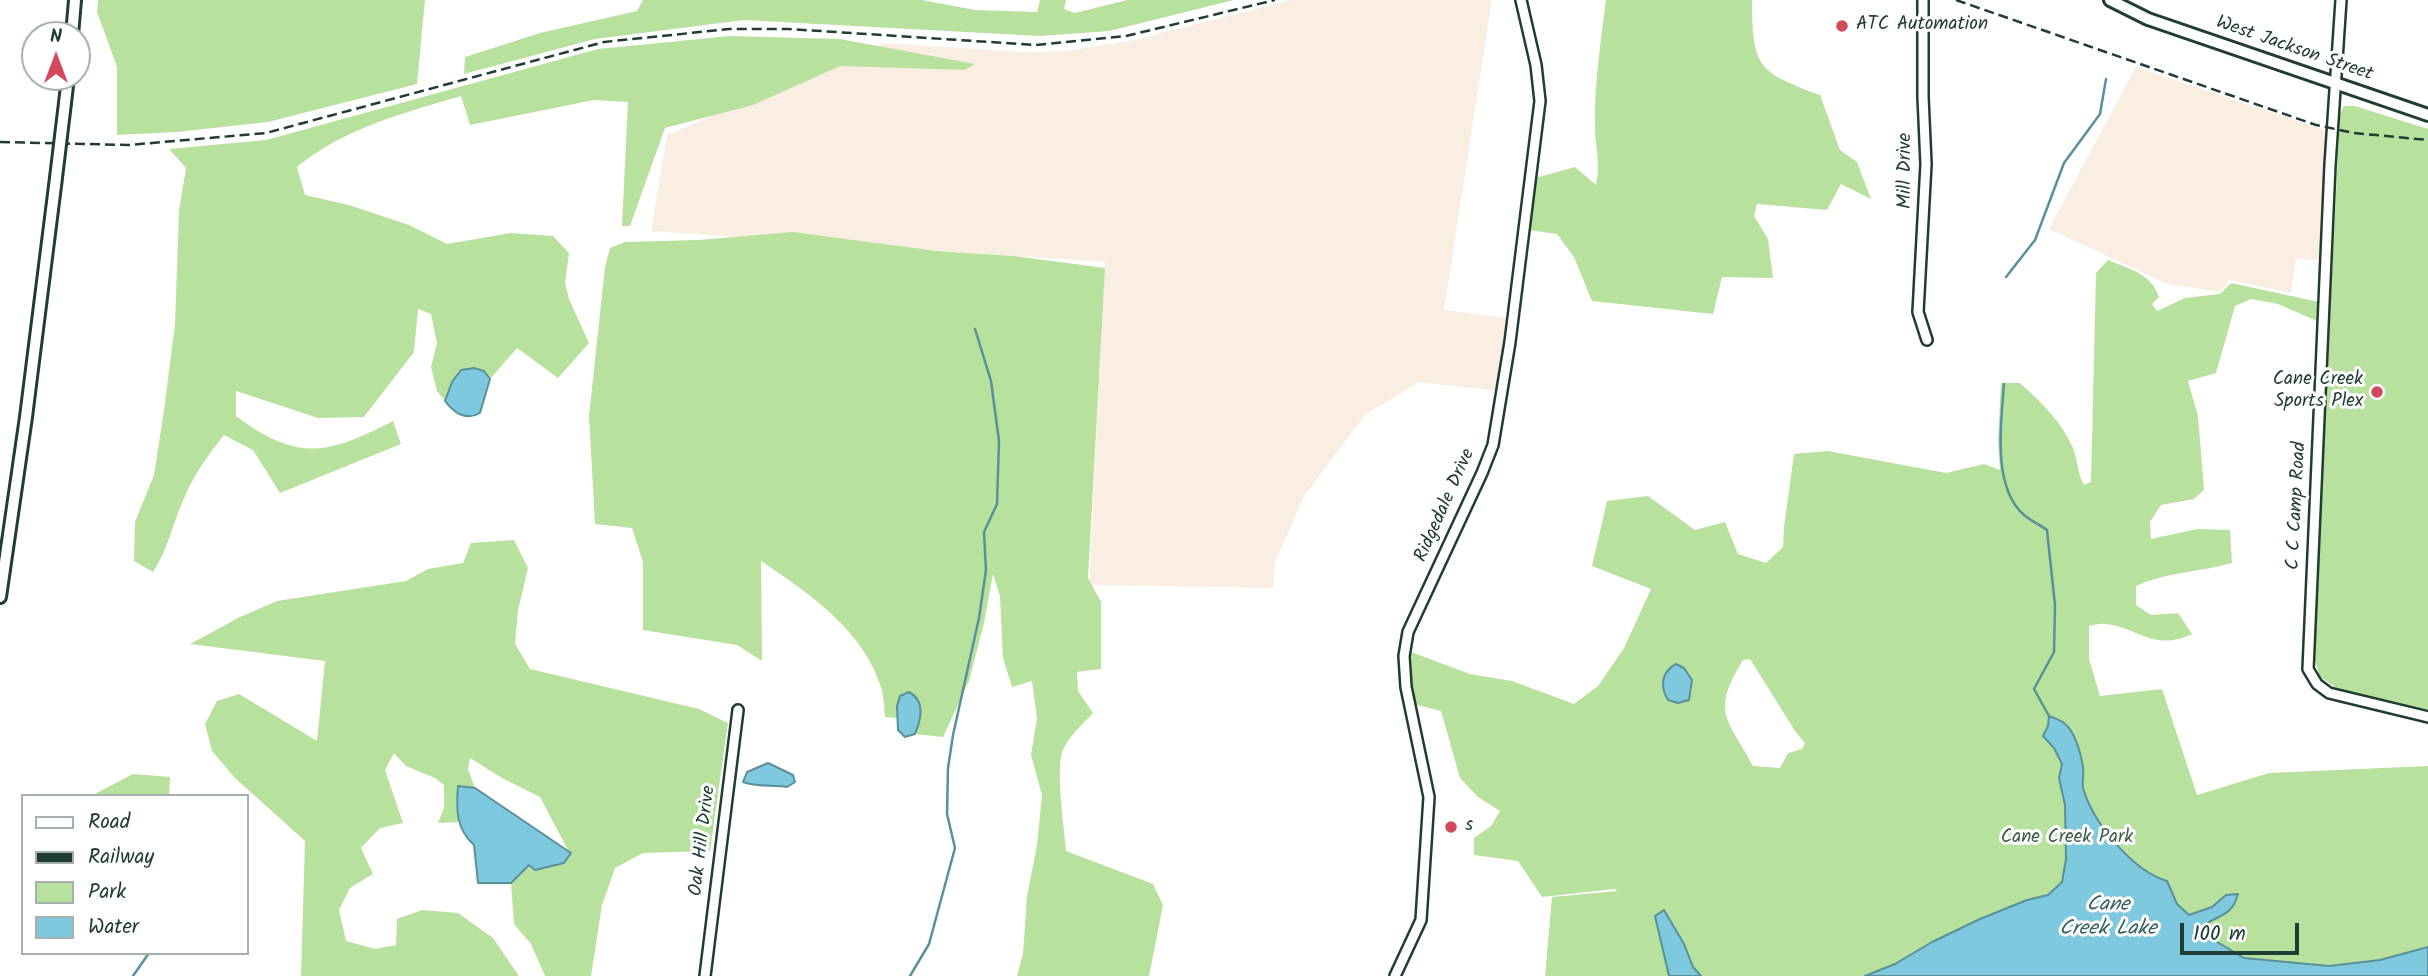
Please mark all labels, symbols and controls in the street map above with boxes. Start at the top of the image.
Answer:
street label: West Jackson Street [2213,12,2375,88]
place label: ATC Automation [1856,15,1988,37]
marker: ATC Automation [1834,18,1850,34]
north arrow [21,21,91,91]
text: N [50,22,62,52]
street label: Mill Drive [1896,133,1918,209]
place label: Cane Creek Sports Plex [2273,370,2363,414]
marker: Cane Creek Sports Plex [2369,384,2385,400]
street label: C C Camp Road [2283,441,2313,571]
street label: Ridgedale Drive [1411,446,1481,566]
street label: Oak Hill Drive [686,785,722,897]
legend [21,794,248,955]
text: Road [88,806,130,839]
place label: s [1465,816,1473,838]
marker: s [1443,819,1459,835]
park label: Cane Creek Park [2001,828,2133,850]
text: Railway [88,841,154,874]
text: Park [88,876,126,909]
water label: Cane Creek Lake [2059,893,2157,943]
scale bar [2183,909,2302,953]
text: Water [88,911,139,944]
text: 100 m [2193,918,2246,951]

